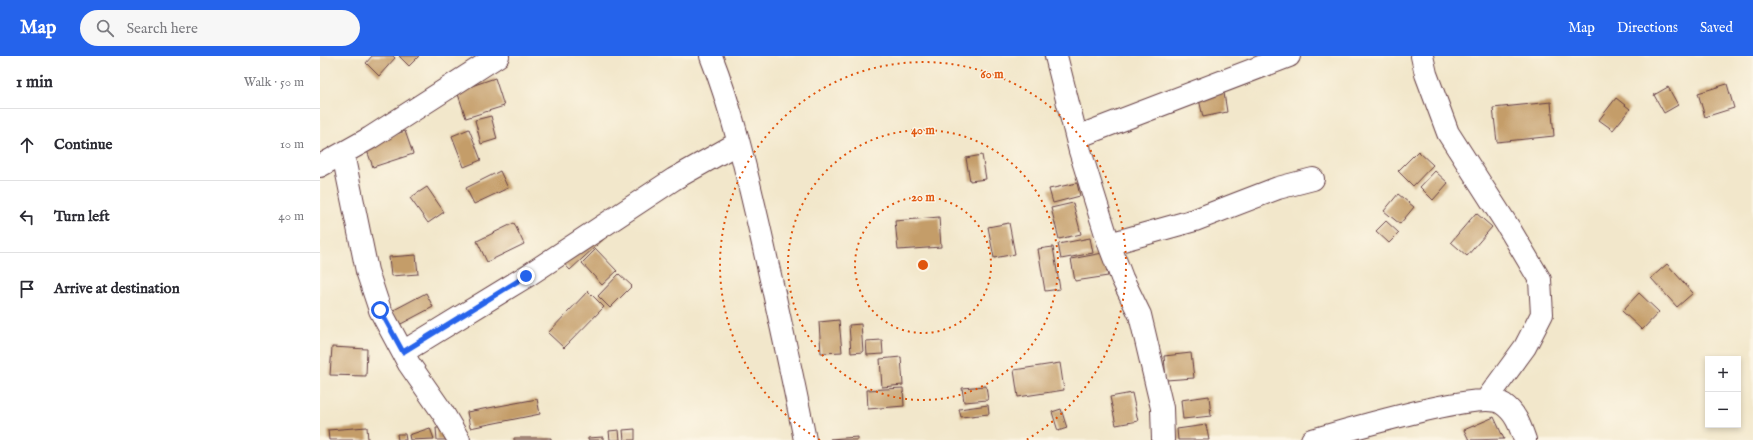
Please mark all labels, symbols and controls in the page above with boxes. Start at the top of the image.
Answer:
search box [80,10,360,46]
text: Map [20,16,56,40]
icon: search [94,17,116,39]
text: Search here [126,19,198,38]
text: Map [1568,19,1595,37]
text: Directions [1617,19,1678,37]
text: Saved [1700,19,1733,37]
text: 60 m [981,67,1004,82]
text: 1 min [16,72,53,93]
text: Walk · 50 m [244,74,304,91]
text: 40 m [911,123,936,138]
icon: ahead [16,134,38,156]
text: Continue [54,135,112,154]
text: 10 m [280,136,304,153]
text: 20 m [911,190,935,205]
icon: left [16,206,38,228]
text: Turn left [54,207,110,226]
text: 40 m [278,208,304,225]
centre of rings [916,258,930,272]
route end [517,267,535,285]
icon: arrive [16,278,38,300]
text: Arrive at destination [54,279,180,298]
route start [371,301,389,319]
map controls [1705,356,1741,428]
button: + [1705,356,1741,392]
button: − [1705,392,1741,428]

